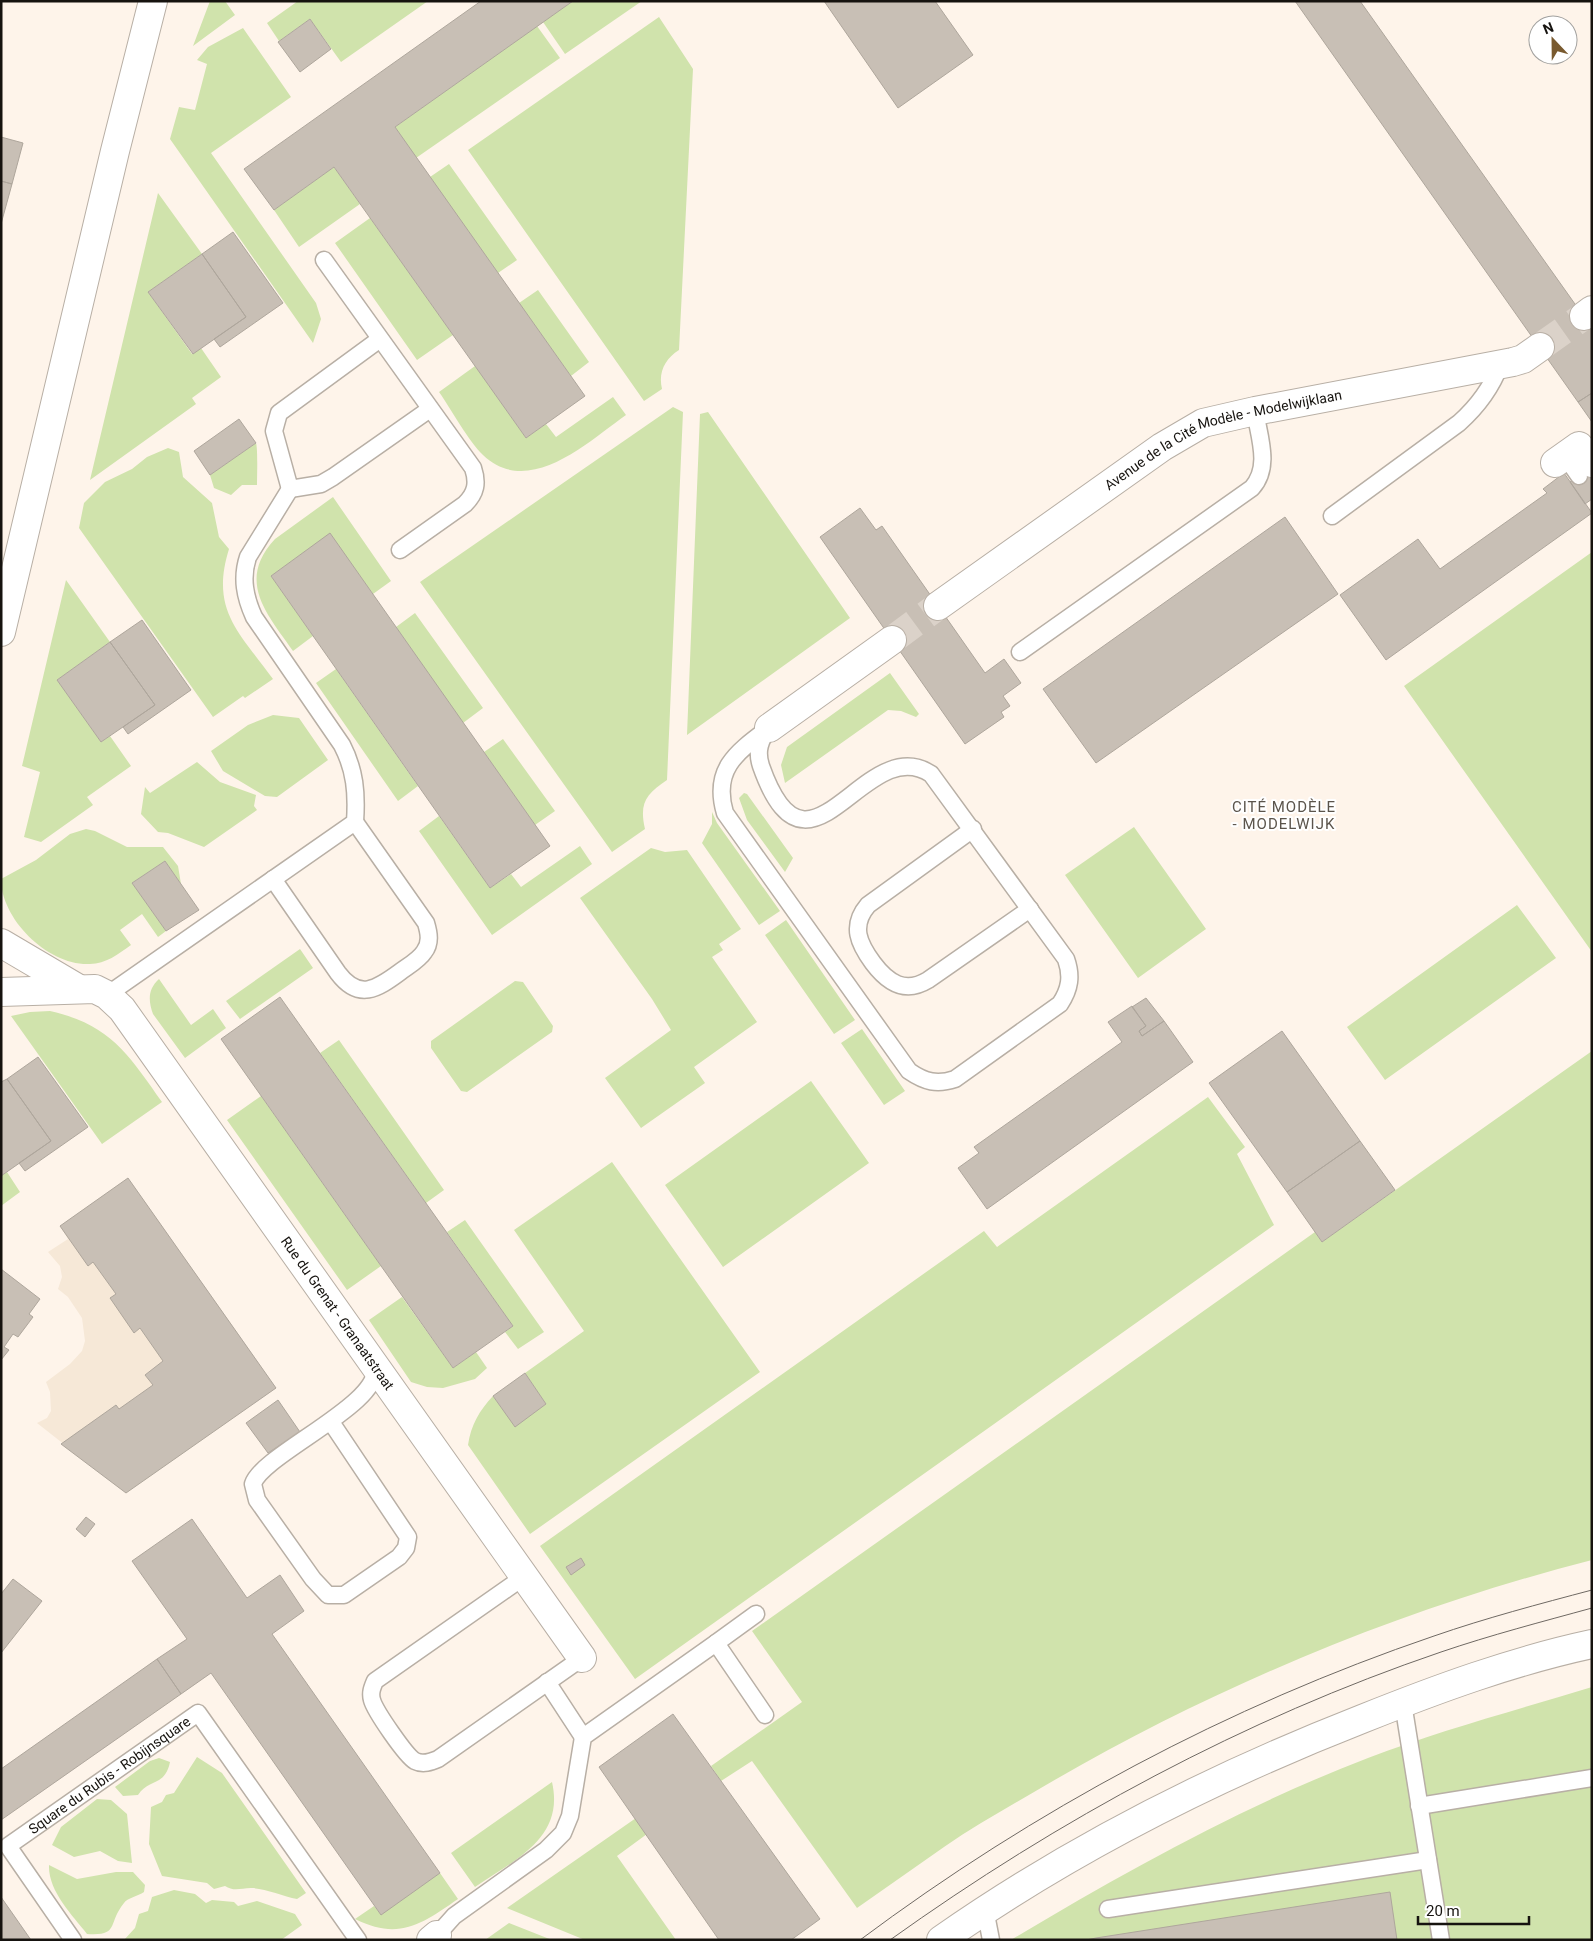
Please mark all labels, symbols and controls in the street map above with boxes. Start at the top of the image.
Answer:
north arrow [1528,15,1578,65]
text: N [1541,19,1556,37]
street label: Avenue de la Cité Modèle - Modelwijklaan [1101,387,1343,493]
district label: CITÉ MODÈLE - MODELWIJK [1232,798,1336,833]
street label: Rue du Grenat - Granaatstraat [278,1234,398,1393]
street label: Square du Rubis - Robijnsquare [25,1713,193,1837]
scale bar [1418,1894,1529,1926]
text: 20 m [1426,1902,1460,1920]

